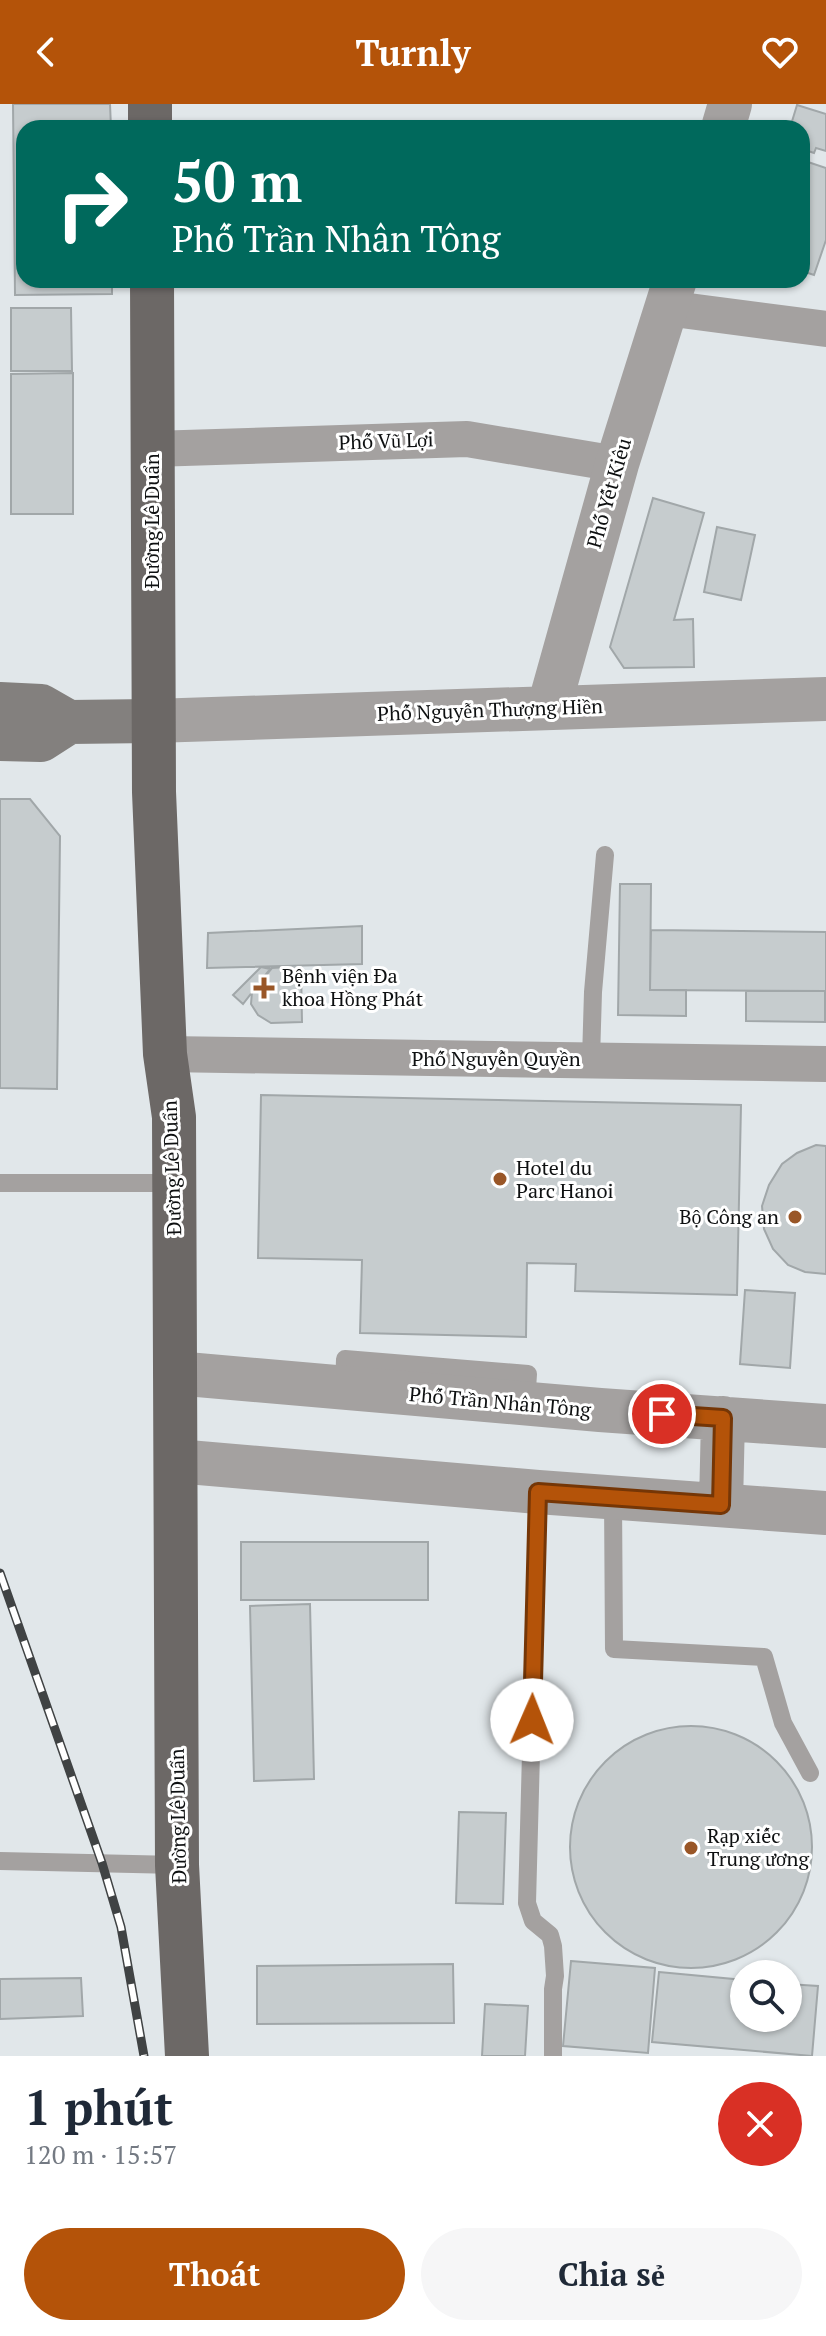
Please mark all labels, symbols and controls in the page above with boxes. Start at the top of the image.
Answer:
text: Turnly [356,29,470,76]
icon: back [24,30,68,74]
icon: heart [758,30,802,74]
text: 50 m [172,144,302,218]
icon: right [40,152,144,256]
text: Phố Trần Nhân Tông [172,215,500,262]
street label: Phố Vũ Lợi [338,425,434,456]
street label: Phố Yết Kiêu [580,435,637,551]
street label: Đường Lê Duẩn [138,453,165,589]
street label: Phố Nguyễn Thượng Hiền [377,692,604,727]
place label: Bệnh viện Đa khoa Hồng Phát [282,962,424,1012]
marker: Bệnh viện Đa khoa Hồng Phát [253,977,275,999]
street label: Phố Nguyễn Quyền [411,1045,581,1072]
street label: Đường Lê Duẩn [156,1100,187,1236]
place label: Hotel du Parc Hanoi [516,1154,613,1204]
marker: Hotel du Parc Hanoi [491,1170,509,1188]
place label: Bộ Công an [679,1203,779,1230]
marker: Bộ Công an [786,1208,804,1226]
street label: Phố Trần Nhân Tông [408,1380,593,1423]
pin [628,1380,696,1448]
icon: arrive [640,1392,684,1436]
position arrow [490,1678,574,1762]
street label: Đường Lê Duẩn [163,1748,192,1884]
place label: Rạp xiếc Trung ương [707,1822,809,1872]
marker: Rạp xiếc Trung ương [682,1839,700,1857]
map controls [730,1960,802,2032]
button: search [730,1960,802,2032]
text: 1 phút [24,2075,173,2139]
button: close [718,2082,802,2166]
text: 120 m · 15:57 [24,2137,177,2171]
button: Thoát [24,2228,405,2320]
button: Chia sẻ [421,2228,802,2320]

